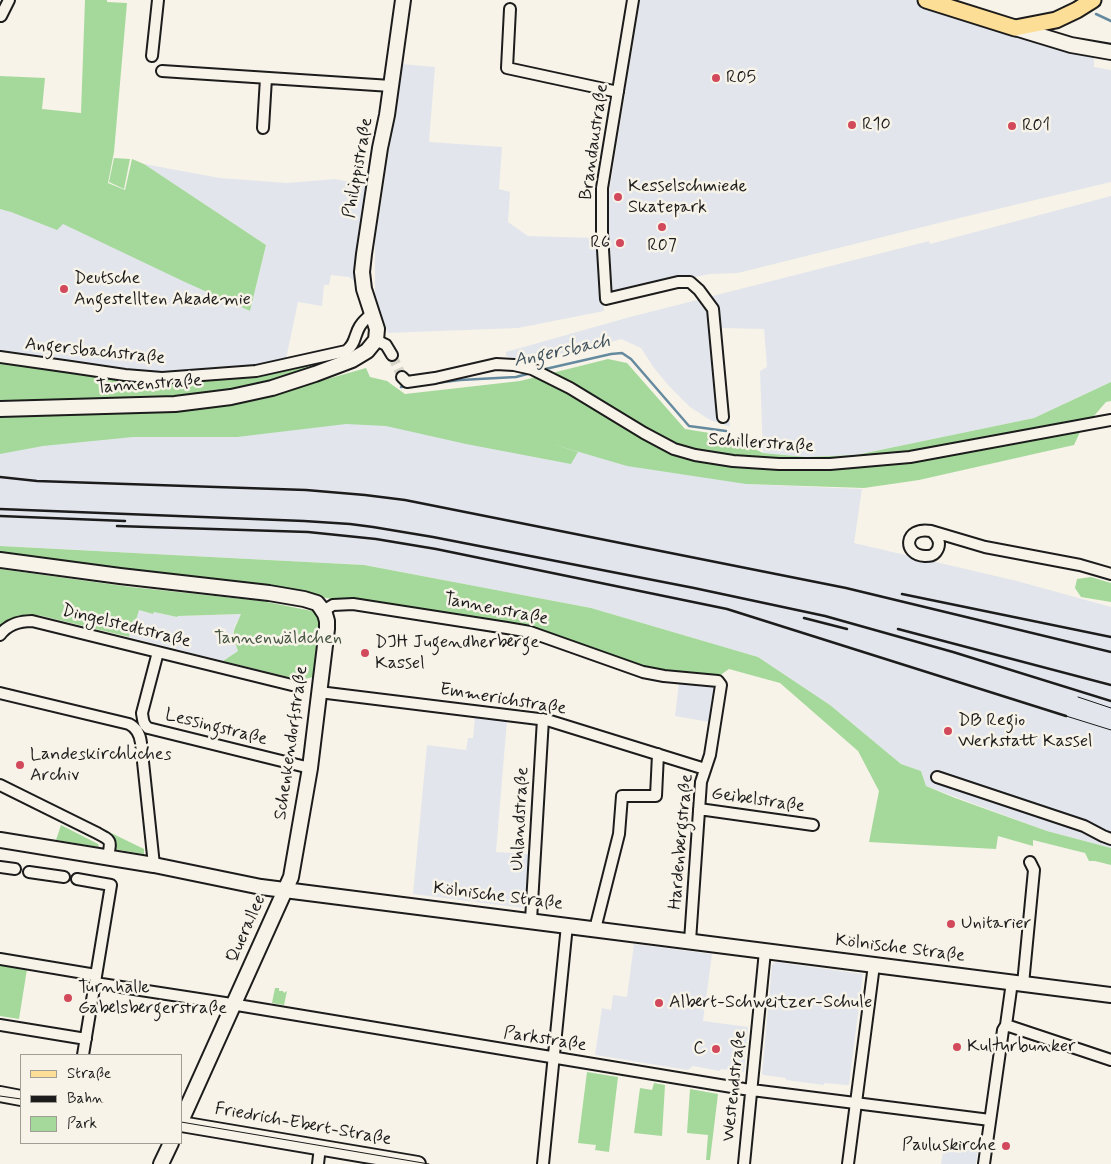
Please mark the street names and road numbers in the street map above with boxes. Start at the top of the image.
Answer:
street label: Brandaustraße [576,82,614,202]
street label: Philippistraße [340,116,378,220]
street label: Angersbachstraße [24,334,166,370]
street label: Tannenstraße [95,371,203,399]
street label: Schillerstraße [707,430,815,458]
street label: Tannenstraße [442,589,550,631]
street label: Dingelstedtstraße [59,601,193,653]
street label: Schenkendorfstraße [270,664,314,822]
street label: Emmerichstraße [438,679,568,721]
street label: Lessingstraße [163,705,269,751]
street label: Uhlandstraße [507,766,535,872]
street label: Hardenbergstraße [665,773,699,911]
street label: Geibelstraße [710,784,806,818]
street label: Kölnische Straße [432,878,564,916]
street label: Querallee [222,892,272,966]
street label: Kölnische Straße [834,930,966,968]
street label: Parkstraße [502,1023,588,1057]
street label: Westendstraße [718,1029,752,1143]
street label: Friedrich-Ebert-Straße [213,1099,393,1151]

